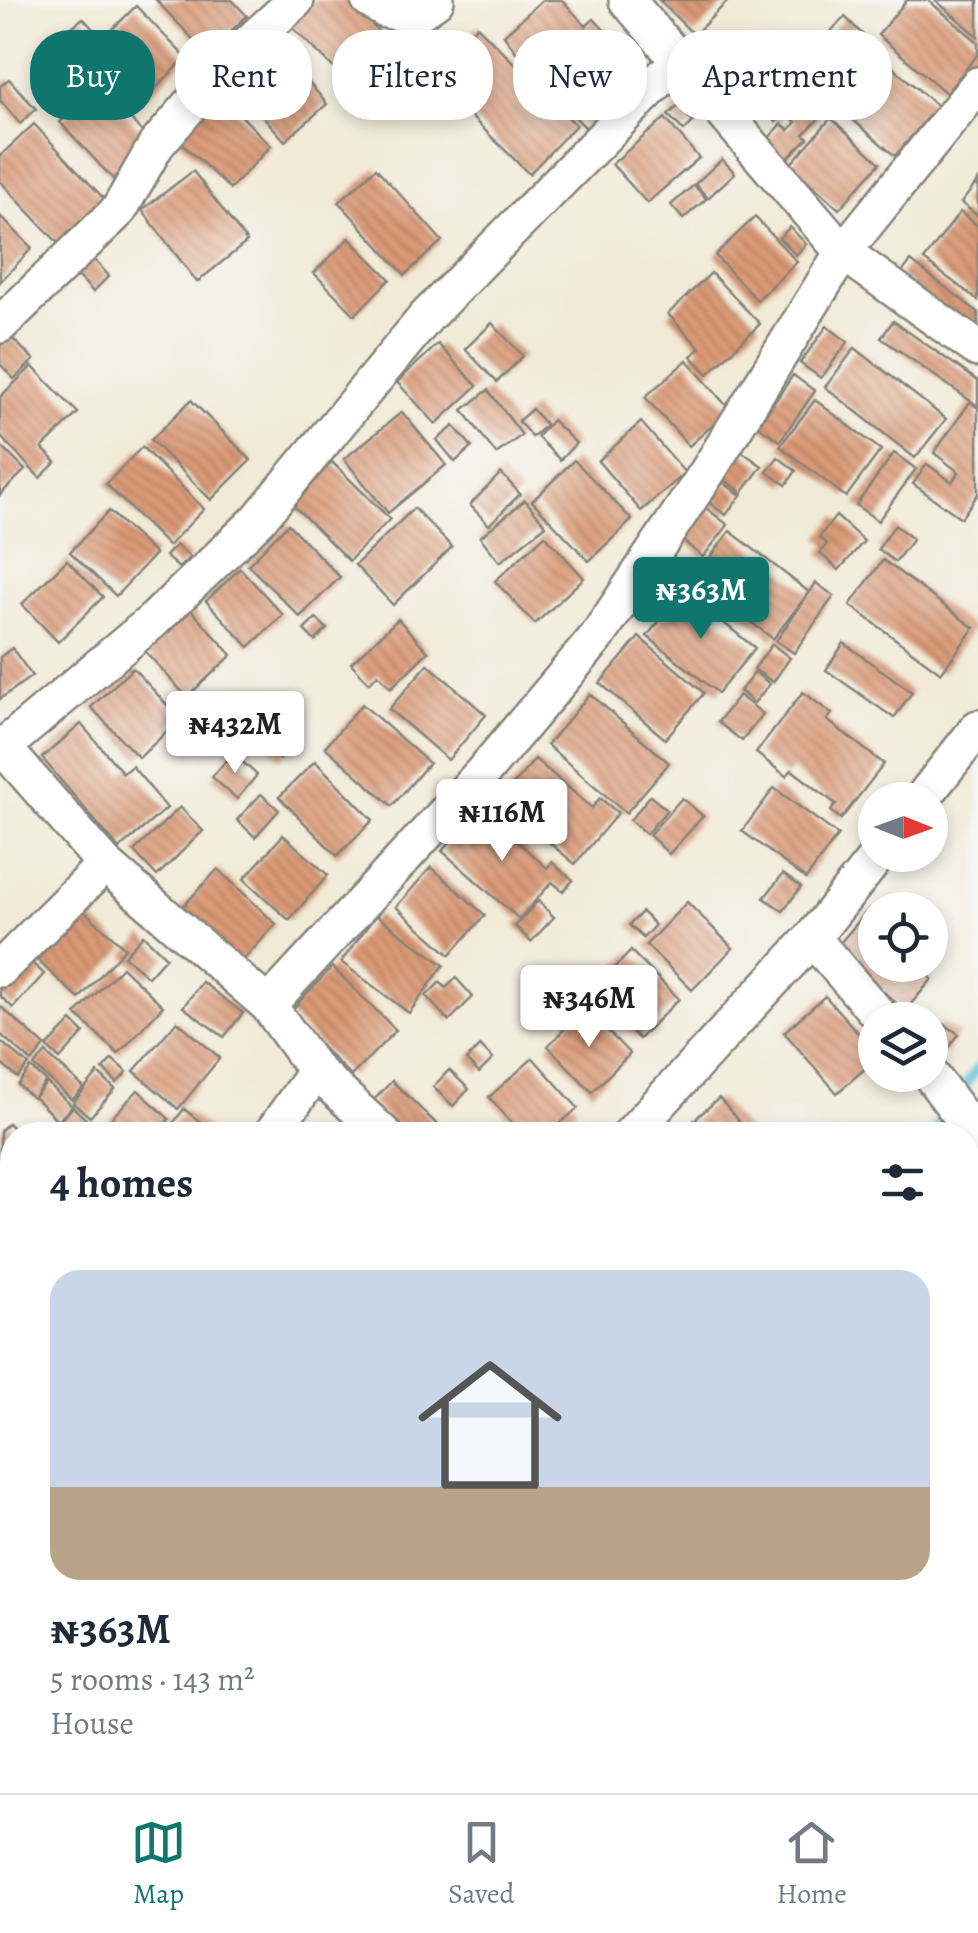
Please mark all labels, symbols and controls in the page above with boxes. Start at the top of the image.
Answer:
chip: Buy [30,30,155,120]
chip: Rent [175,30,312,120]
chip: Filters [332,30,493,120]
chip: New [513,30,647,120]
chip: Apartment [667,30,892,120]
pin: ₦363M [631,557,771,642]
text: ₦363M [655,567,747,611]
pin: ₦432M [165,691,305,776]
text: ₦432M [188,701,282,745]
pin: ₦116M [432,779,572,864]
north arrow [858,782,948,872]
map controls [858,782,948,1092]
text: ₦116M [458,789,546,833]
button: locate [858,892,948,982]
pin: ₦346M [519,965,659,1050]
text: ₦346M [542,975,636,1019]
button: layers [858,1002,948,1092]
text: 4 homes [50,1154,193,1211]
icon: filters [875,1155,930,1210]
icon: home [400,1335,580,1515]
text: ₦363M [50,1600,171,1657]
text: 5 rooms · 143 m² [50,1657,255,1701]
text: House [50,1701,134,1745]
tab: Map [131,1815,186,1913]
tab: Saved [448,1815,515,1913]
tab: Home [777,1815,847,1913]

